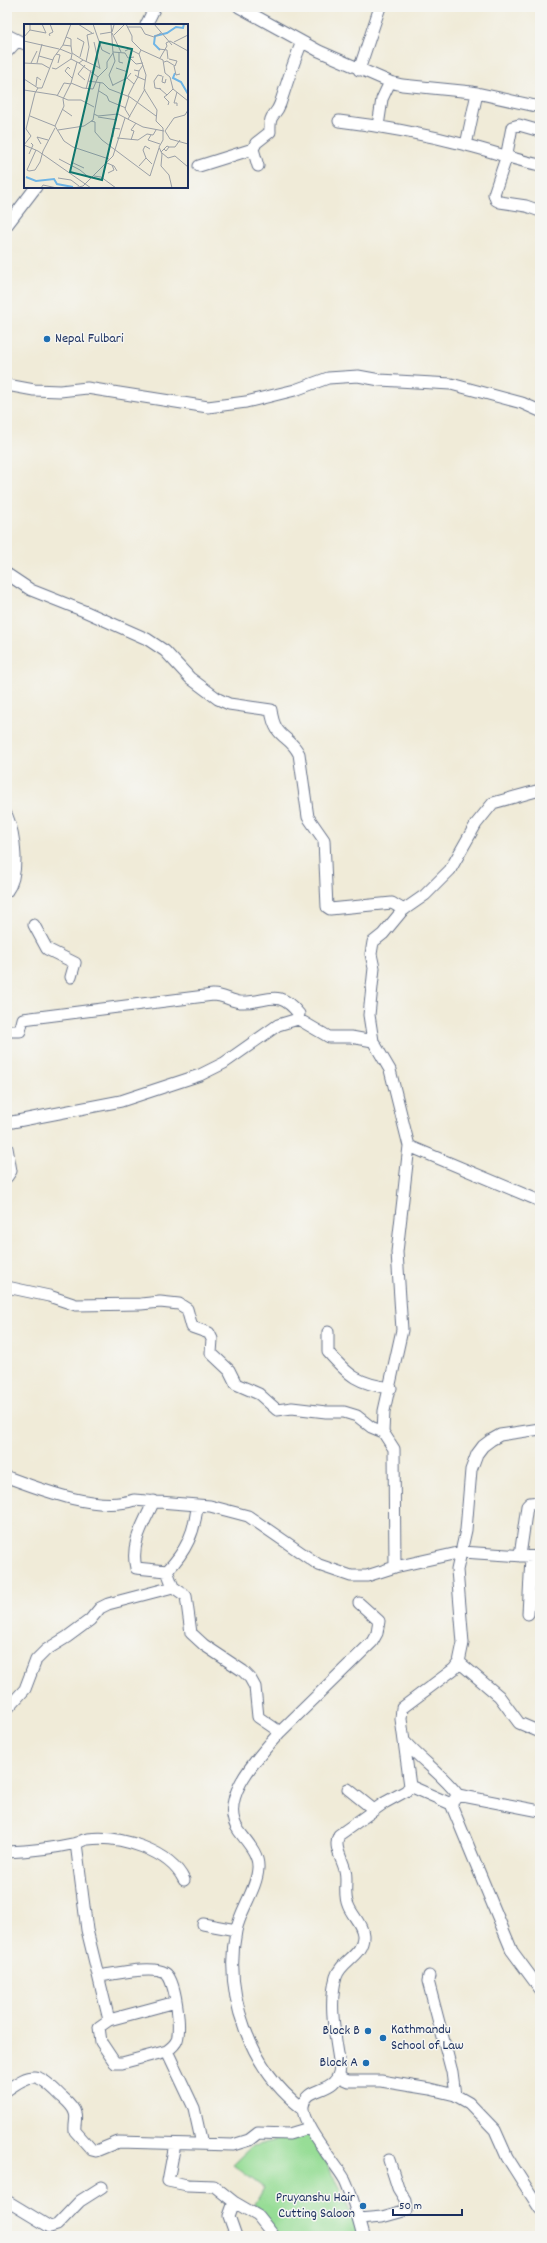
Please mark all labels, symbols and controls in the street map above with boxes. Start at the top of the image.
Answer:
inset map [24,24,188,188]
place label: Nepal Fulbari [55,329,124,349]
marker: Nepal Fulbari [42,334,52,344]
place label: Kathmandu School of Law [391,2020,464,2056]
place label: Block B [323,2021,360,2041]
marker: Block B [363,2026,373,2036]
marker: Kathmandu School of Law [378,2033,388,2043]
place label: Block A [320,2053,358,2073]
marker: Block A [361,2058,371,2068]
place label: Pruyanshu Hair Cutting Saloon [276,2188,356,2224]
scale bar [393,2191,462,2217]
text: 50 m [399,2198,422,2215]
marker: Pruyanshu Hair Cutting Saloon [358,2201,368,2211]

